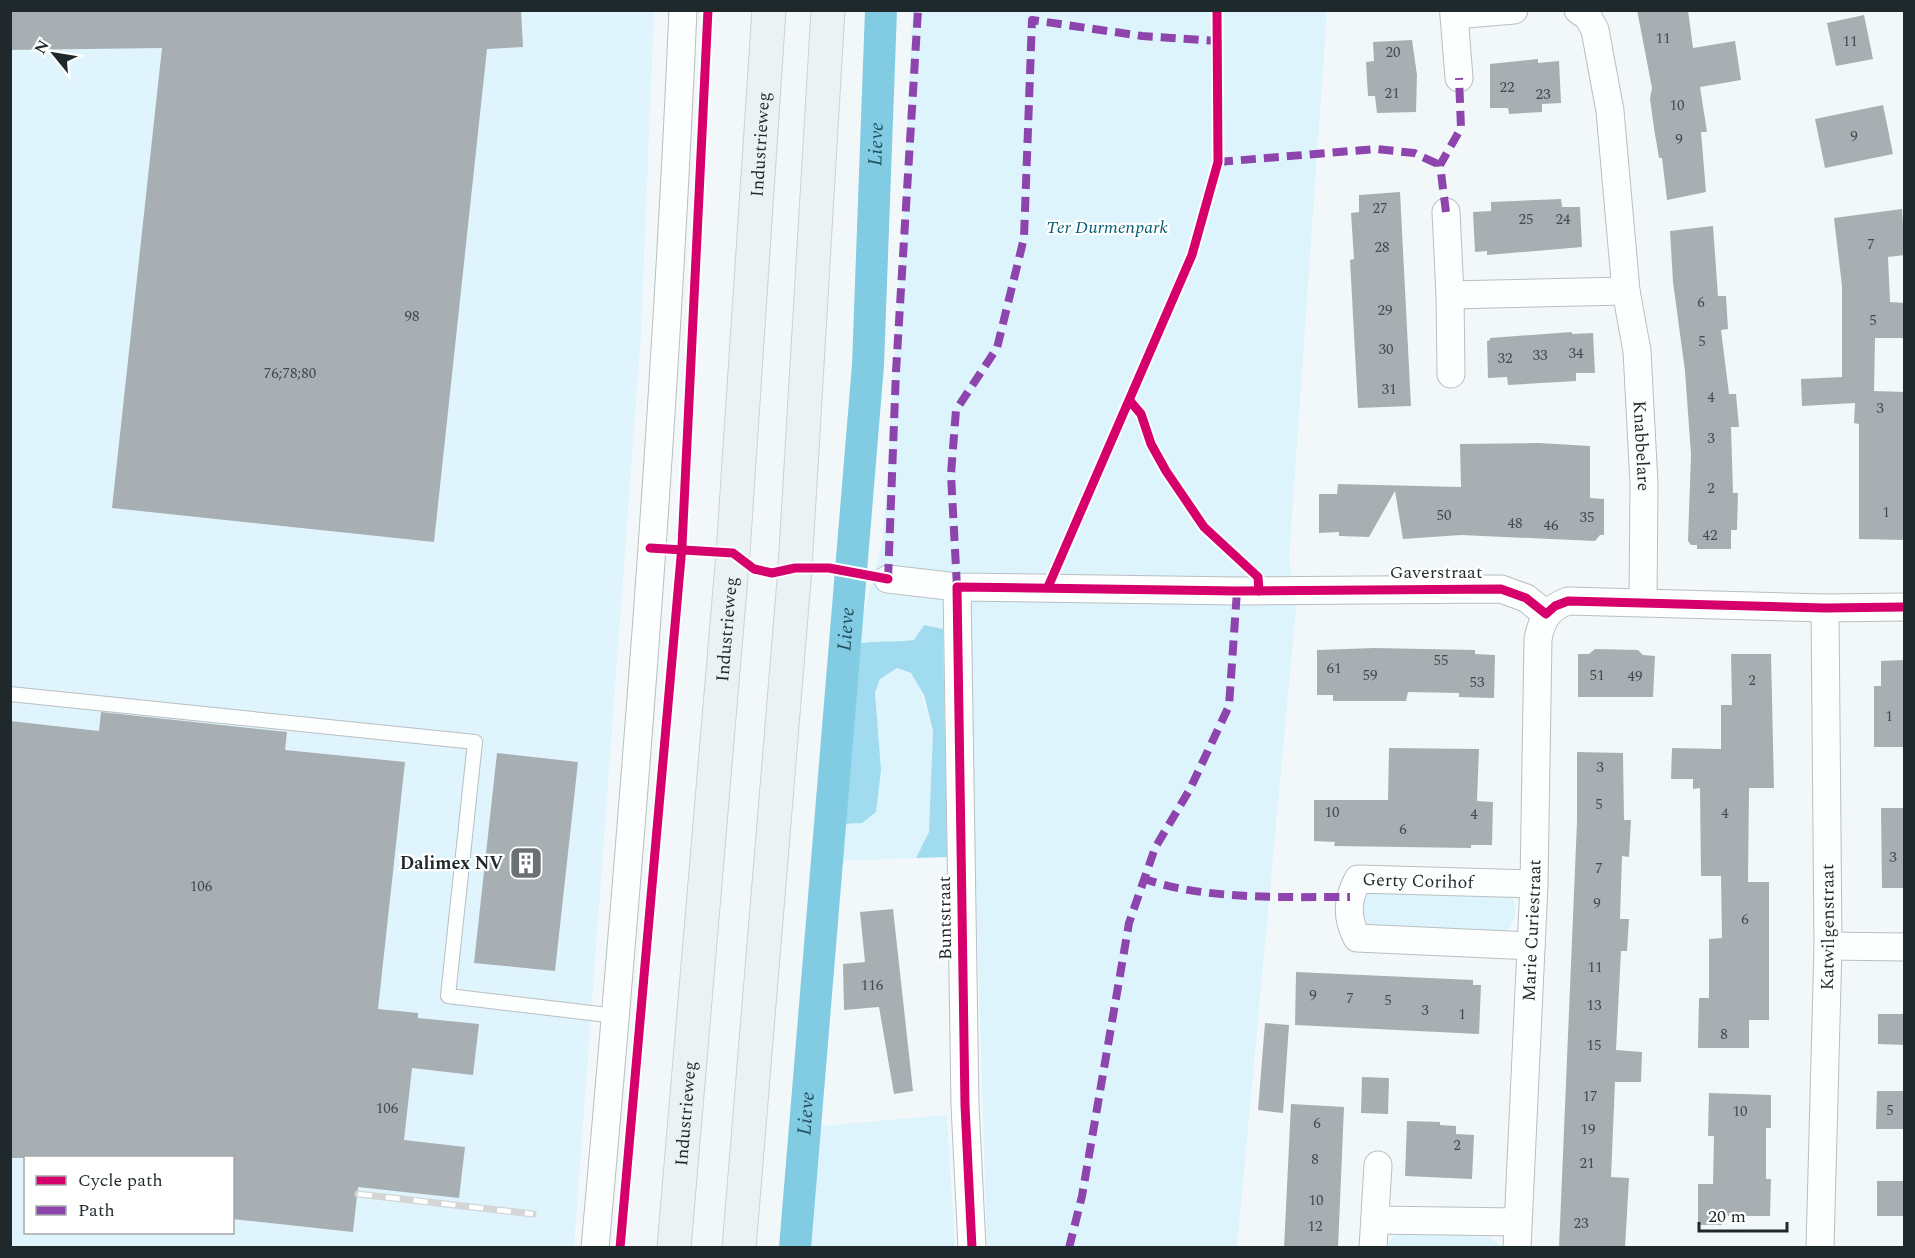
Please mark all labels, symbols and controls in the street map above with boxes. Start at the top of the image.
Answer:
north arrow [24,24,84,84]
house number: 11 [1655,27,1671,50]
house number: 11 [1842,30,1858,53]
text: N [28,35,56,59]
house number: 20 [1385,41,1401,64]
house number: 22 [1499,76,1515,99]
house number: 21 [1384,82,1400,105]
house number: 23 [1535,83,1551,106]
street label: Industrieweg [743,91,777,198]
house number: 10 [1669,94,1685,117]
water label: Lieve [860,122,892,167]
house number: 9 [1850,125,1858,148]
house number: 9 [1675,128,1683,151]
house number: 27 [1372,197,1388,220]
house number: 25 [1518,208,1534,231]
house number: 24 [1555,208,1571,231]
park label: Ter Durmenpark [1046,214,1168,241]
house number: 7 [1867,233,1875,256]
house number: 28 [1374,236,1390,259]
house number: 6 [1697,291,1705,314]
house number: 29 [1377,299,1393,322]
house number: 98 [404,305,420,328]
house number: 5 [1869,309,1877,332]
house number: 5 [1698,330,1706,353]
house number: 30 [1378,338,1394,361]
house number: 34 [1568,342,1584,365]
house number: 33 [1532,344,1548,367]
house number: 32 [1497,347,1513,370]
house number: 76;78;80 [264,362,316,385]
house number: 31 [1381,378,1397,401]
house number: 4 [1707,386,1715,409]
house number: 3 [1876,397,1884,420]
street label: Knabbelare [1626,400,1658,491]
house number: 3 [1707,427,1715,450]
house number: 2 [1707,477,1715,500]
house number: 1 [1882,501,1890,524]
house number: 50 [1436,504,1452,527]
house number: 35 [1579,506,1595,529]
house number: 48 [1507,512,1523,535]
house number: 46 [1543,514,1559,537]
house number: 42 [1702,524,1718,547]
street label: Gaverstraat [1390,559,1482,586]
street label: Industrieweg [709,576,744,683]
water label: Lieve [829,606,863,652]
house number: 55 [1433,649,1449,672]
house number: 61 [1326,657,1342,680]
house number: 59 [1362,664,1378,687]
house number: 51 [1589,664,1605,687]
house number: 49 [1627,665,1643,688]
house number: 2 [1748,669,1756,692]
house number: 53 [1469,671,1485,694]
house number: 1 [1885,705,1893,728]
house number: 3 [1596,756,1604,779]
house number: 5 [1595,793,1603,816]
house number: 10 [1324,801,1340,824]
house number: 4 [1721,802,1729,825]
house number: 4 [1470,803,1478,826]
house number: 6 [1399,818,1407,841]
building icon: Dalimex NV [508,845,544,881]
house number: 3 [1889,846,1897,869]
place label: Dalimex NV [400,850,503,877]
house number: 7 [1595,857,1603,880]
street label: Marie Curiestraat [1515,859,1548,1002]
street label: Katwilgenstraat [1813,864,1842,991]
street label: Gerty Corihof [1362,866,1476,896]
house number: 106 [190,875,213,898]
street label: Buntstraat [931,876,959,960]
house number: 9 [1593,892,1601,915]
house number: 6 [1741,908,1749,931]
house number: 11 [1587,956,1603,979]
house number: 116 [861,974,884,997]
house number: 9 [1309,984,1317,1007]
house number: 7 [1346,987,1354,1010]
house number: 5 [1384,989,1392,1012]
house number: 13 [1586,994,1602,1017]
house number: 3 [1421,999,1429,1022]
house number: 1 [1458,1003,1466,1026]
house number: 8 [1720,1023,1728,1046]
house number: 15 [1586,1034,1602,1057]
street label: Industrieweg [668,1060,703,1167]
house number: 17 [1582,1085,1598,1108]
water label: Lieve [789,1090,823,1137]
house number: 106 [376,1097,399,1120]
house number: 5 [1886,1099,1894,1122]
house number: 10 [1732,1100,1748,1123]
house number: 6 [1313,1112,1321,1135]
house number: 19 [1580,1118,1596,1141]
house number: 2 [1453,1134,1461,1157]
house number: 8 [1311,1148,1319,1171]
house number: 21 [1579,1152,1595,1175]
legend [24,1156,234,1234]
text: Cycle path [78,1167,163,1194]
house number: 10 [1308,1189,1324,1212]
scale bar [1699,1195,1788,1233]
text: Path [78,1197,115,1224]
text: 20 m [1708,1203,1746,1230]
house number: 23 [1573,1212,1589,1235]
house number: 12 [1307,1215,1323,1238]

